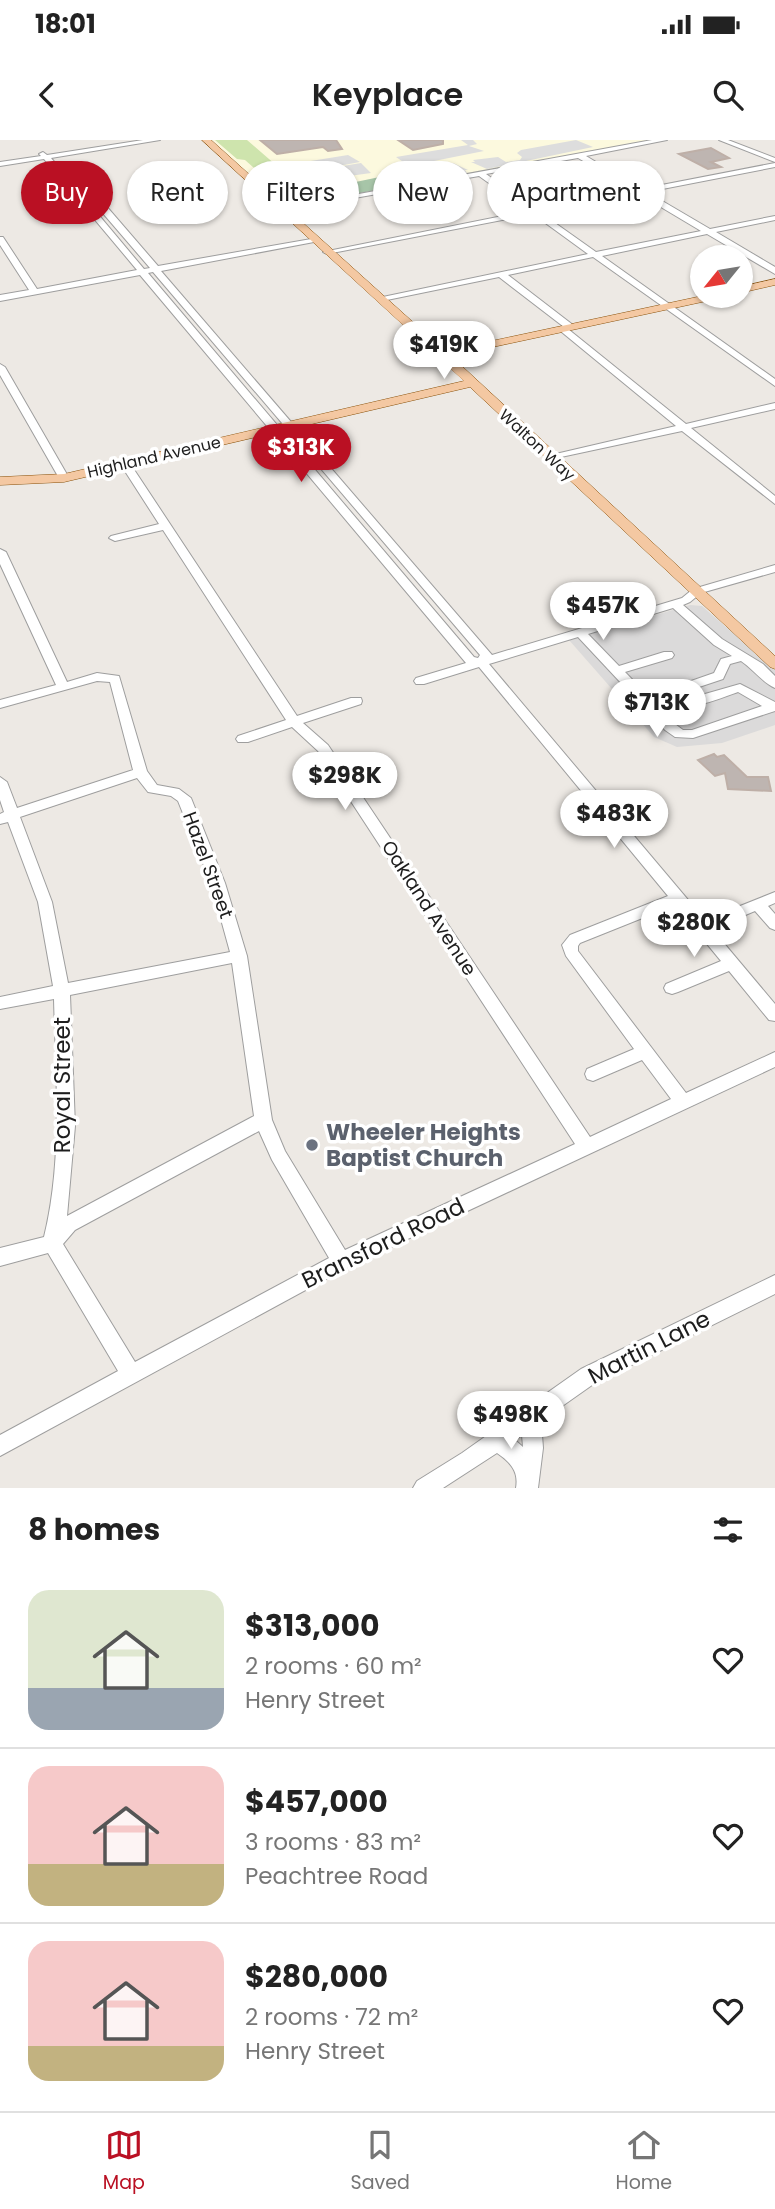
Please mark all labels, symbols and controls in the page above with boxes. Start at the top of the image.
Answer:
text: 18:01 [35,6,96,42]
text: Keyplace [312,72,463,117]
icon: back [28,76,66,114]
icon: search [709,76,747,114]
chip: Buy [21,161,113,224]
chip: Rent [127,161,228,224]
chip: Filters [242,161,359,224]
chip: New [373,161,473,224]
chip: Apartment [487,161,665,224]
north arrow [690,245,752,308]
map controls [690,245,753,308]
pin: $419K [395,322,493,381]
text: $419K [409,328,479,360]
street label: Walton Way [494,404,580,486]
pin: $313K [252,424,350,484]
street label: Highland Avenue [85,430,223,484]
text: $313K [267,431,335,463]
pin: $457K [554,582,652,642]
text: $457K [566,589,640,621]
pin: $713K [608,680,706,739]
text: $713K [624,686,690,718]
pin: $298K [296,752,394,812]
text: $298K [308,759,382,791]
pin: $483K [565,790,663,850]
text: $483K [576,797,652,829]
street label: Hazel Street [176,808,240,922]
street label: Oakland Avenue [375,835,483,981]
pin: $280K [645,900,743,959]
text: $280K [657,906,731,938]
street label: Royal Street [46,1017,78,1153]
place label: Wheeler Heights Baptist Church [326,1116,521,1174]
marker: Wheeler Heights Baptist Church [304,1137,320,1153]
street label: Bransford Road [296,1190,470,1296]
street label: Martin Lane [582,1302,716,1392]
pin: $498K [462,1392,560,1451]
text: $498K [473,1398,549,1430]
text: 8 homes [28,1508,160,1551]
icon: filters [709,1511,747,1549]
text: $313,000 [245,1604,380,1647]
icon: home [84,1618,168,1702]
icon: heart [709,1641,747,1679]
text: 2 rooms · 60 m² [245,1650,422,1682]
text: Henry Street [245,1684,385,1716]
text: $457,000 [245,1780,388,1823]
icon: home [84,1794,168,1878]
icon: heart [709,1817,747,1855]
text: 3 rooms · 83 m² [245,1826,421,1858]
text: Peachtree Road [245,1860,428,1892]
text: $280,000 [245,1955,388,1998]
icon: home [84,1969,168,2053]
icon: heart [709,1992,747,2030]
text: 2 rooms · 72 m² [245,2001,418,2033]
text: Henry Street [245,2035,385,2067]
tab: Map [103,2126,145,2197]
tab: Saved [351,2126,410,2197]
tab: Home [615,2126,672,2197]

